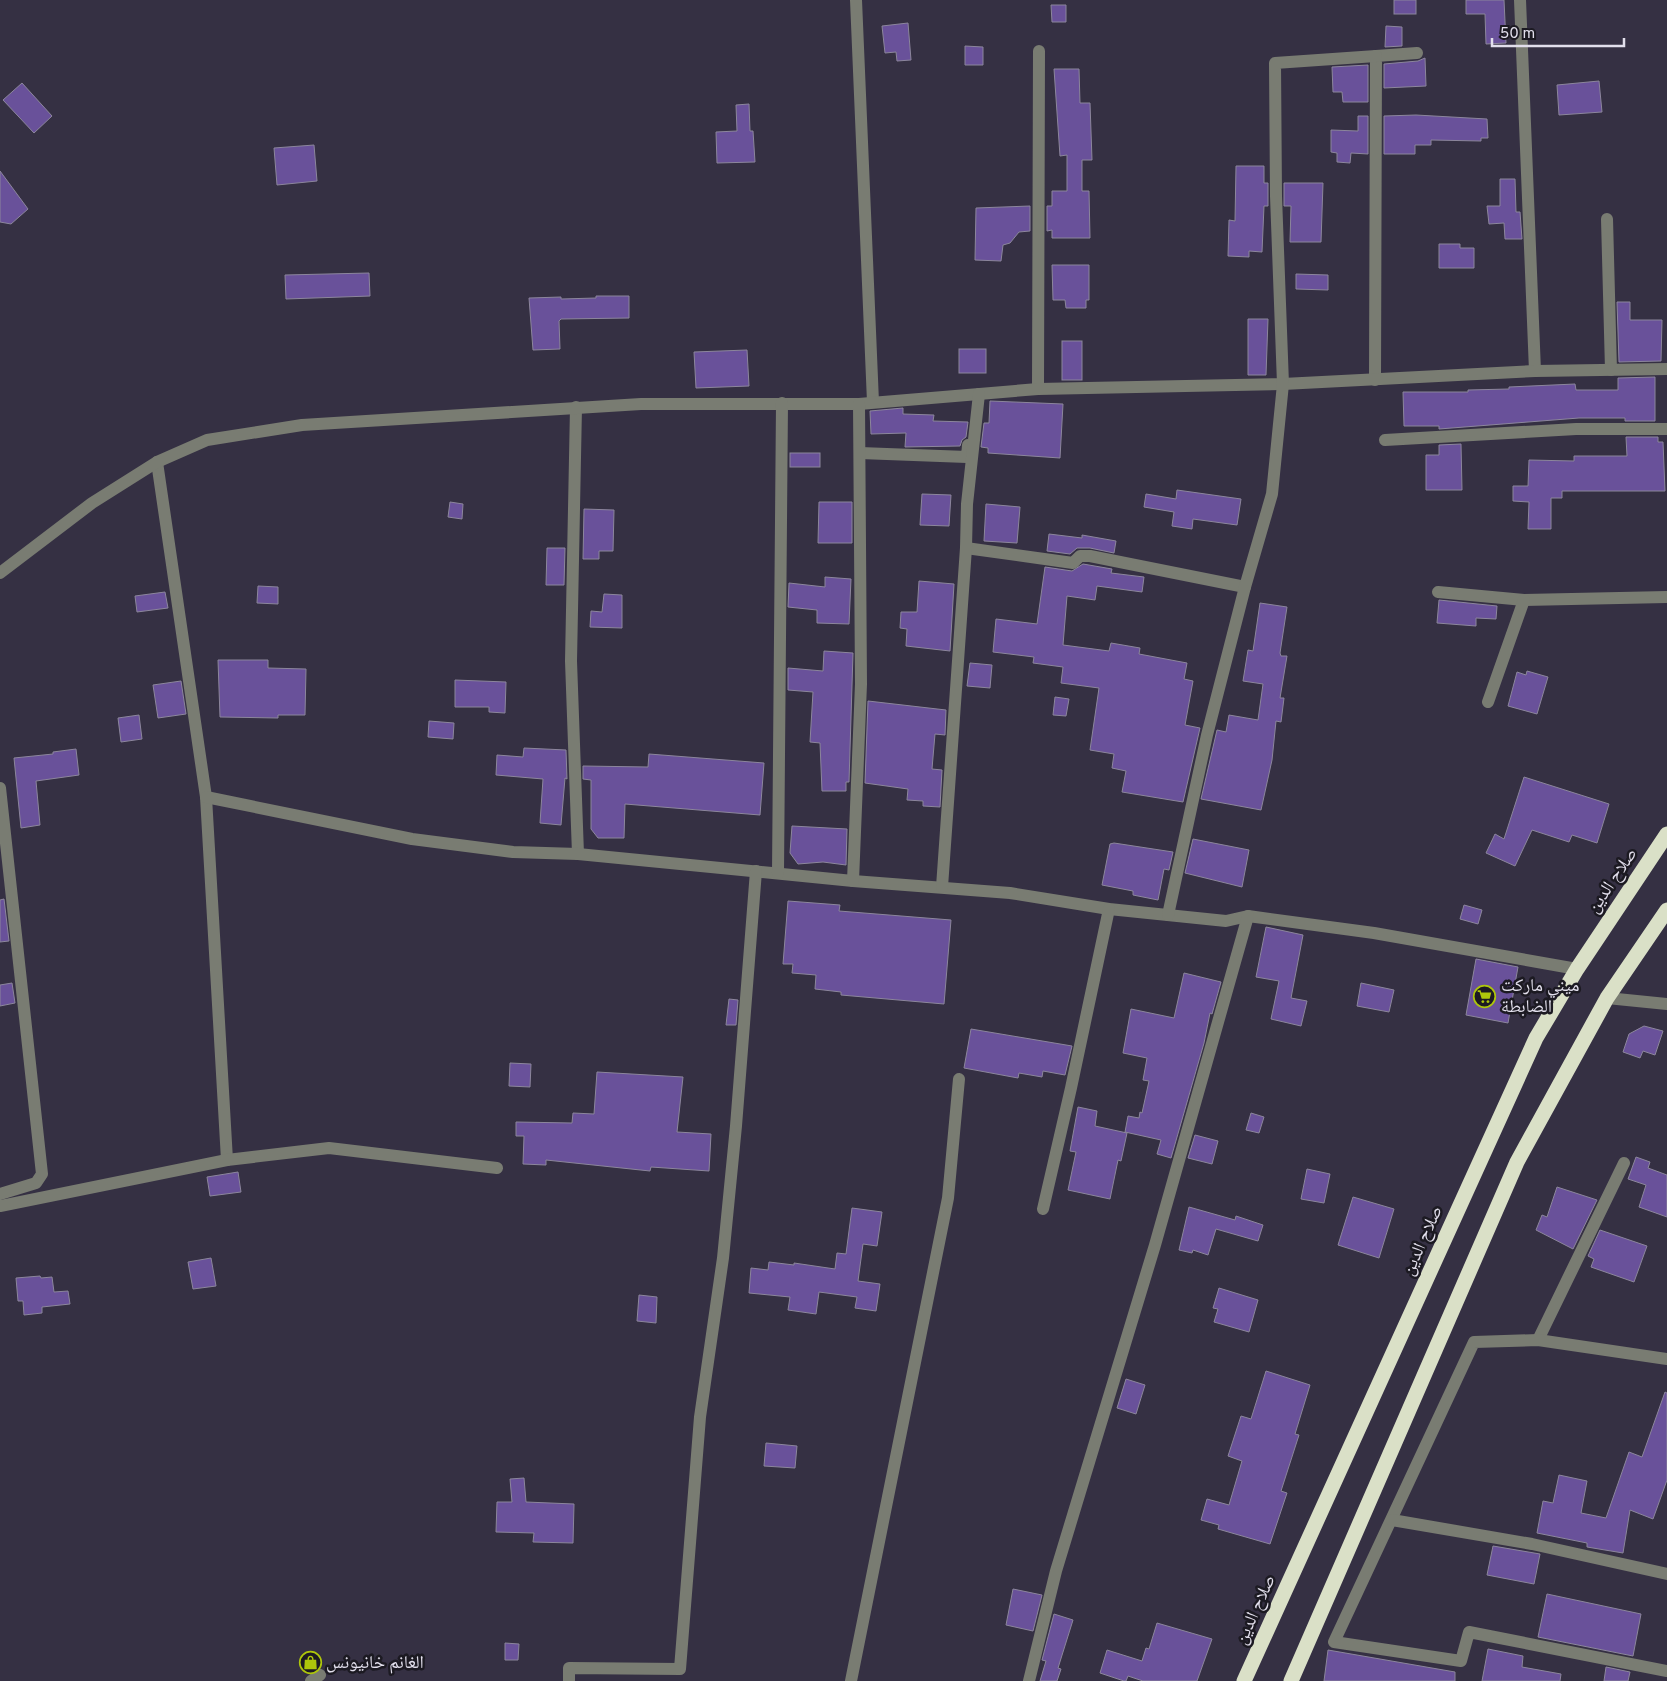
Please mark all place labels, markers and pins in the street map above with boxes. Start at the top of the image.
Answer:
place label: ميني ماركت الضابطة [1501,975,1579,1019]
supermarket icon: ميني ماركت الضابطة [1473,984,1497,1008]
shop icon: الغانم خانيونس [298,1651,322,1675]
place label: الغانم خانيونس [326,1652,424,1675]

